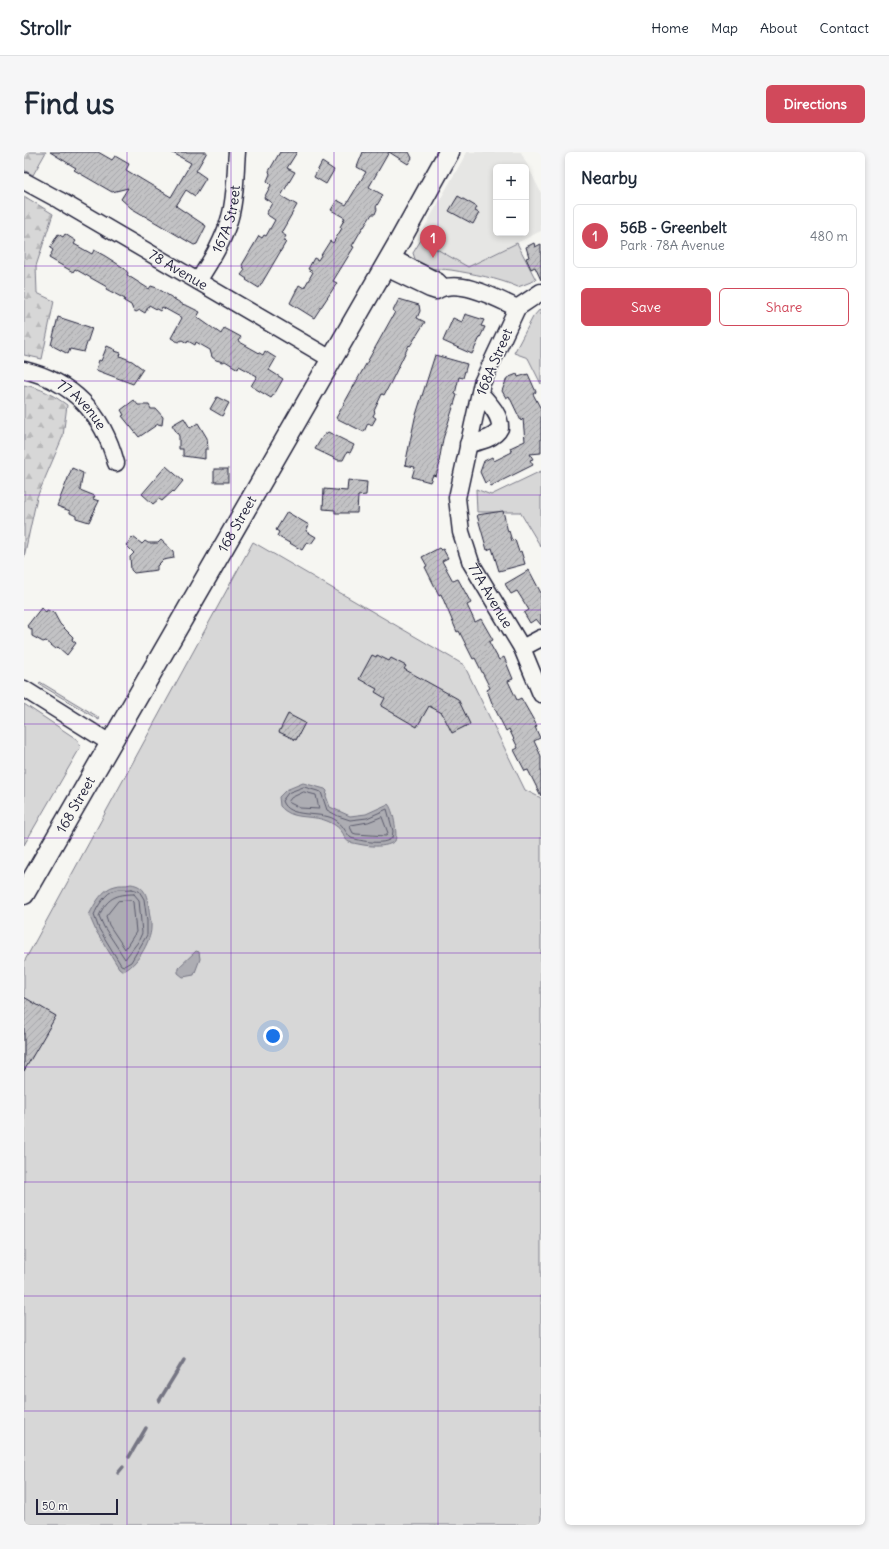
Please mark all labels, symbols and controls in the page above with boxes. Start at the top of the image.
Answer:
text: Strollr [20,16,71,40]
text: Home [651,19,689,37]
text: Map [711,19,738,37]
text: About [760,19,798,37]
text: Contact [820,19,869,37]
button: Directions [766,85,865,123]
text: Find us [24,86,115,122]
map controls [493,164,529,236]
button: + [493,164,529,200]
text: Nearby [581,167,637,189]
street label: 167A Street [208,184,244,256]
button: − [493,200,529,236]
text: 56B - Greenbelt [620,218,727,237]
pin: 1 [420,225,446,258]
text: 1 [592,228,598,245]
text: 480 m [810,228,848,245]
text: Park · 78A Avenue [620,237,725,254]
street label: 78 Avenue [146,245,211,294]
button: Save [581,288,711,326]
button: Share [719,288,849,326]
street label: 168A Street [472,325,516,398]
street label: 77 Avenue [54,375,110,433]
street label: 168 Street [214,492,260,555]
street label: 77A Avenue [464,560,517,631]
street label: 168 Street [52,773,99,836]
your location [263,1026,283,1046]
scale bar [36,1497,118,1516]
text: 50 m [42,1499,68,1513]

